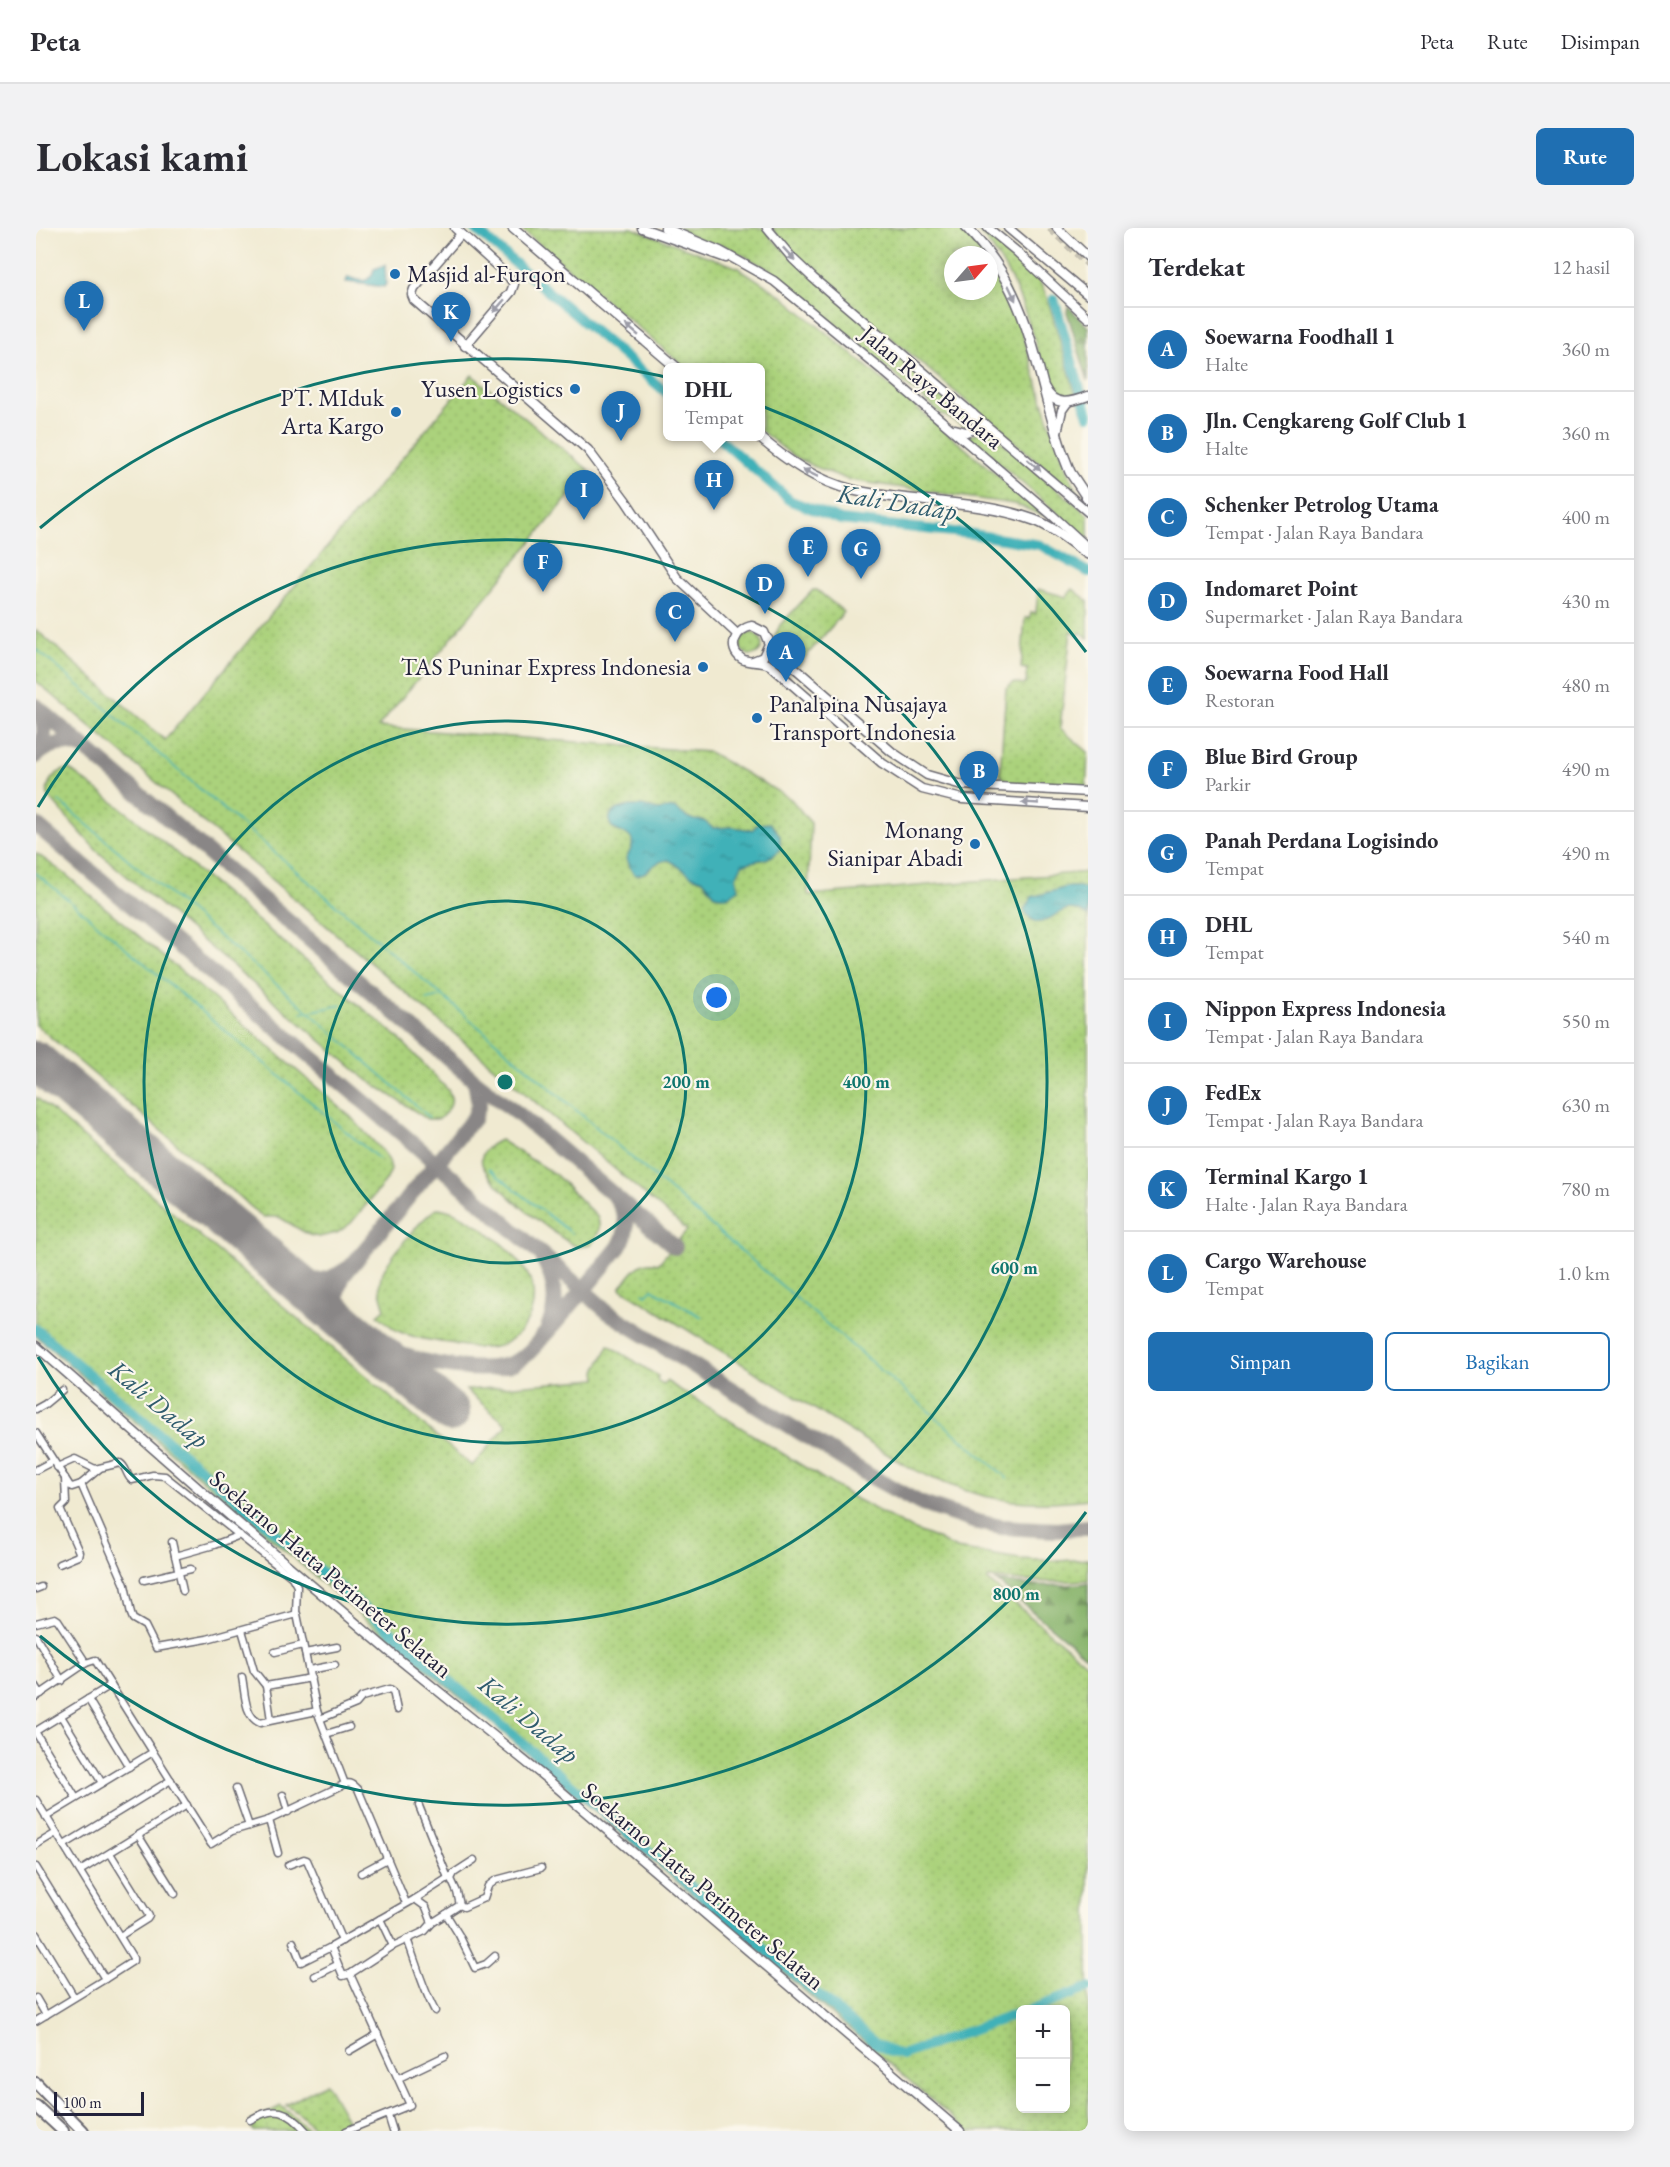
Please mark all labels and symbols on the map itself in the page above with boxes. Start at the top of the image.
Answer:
north arrow [944,246,998,300]
one-way arrow [782,247,796,262]
place label: Masjid al-Furqon [407,258,566,289]
marker: Masjid al-Furqon [388,267,402,281]
pin: L [64,282,104,331]
one-way arrow [1008,285,1017,302]
pin: K [432,292,470,342]
one-way arrow [493,298,506,313]
street label: Jalan Raya Bandara [853,317,1010,456]
one-way arrow [624,323,640,336]
place label: Yusen Logistics [421,373,563,404]
place label: PT. MIduk Arta Kargo [280,382,385,441]
marker: Yusen Logistics [568,382,582,396]
pin: J [602,392,640,441]
marker: PT. MIduk Arta Kargo [389,405,403,419]
one-way arrow [1026,459,1042,472]
pin: H [694,460,734,510]
one-way arrow [801,469,818,478]
pin: I [564,470,604,520]
water label: Kali Dadap [834,476,960,528]
pin: E [788,528,828,577]
pin: G [842,530,880,579]
pin: F [524,542,562,592]
pin: D [746,564,784,614]
pin: C [656,592,694,642]
pin: A [766,632,806,682]
place label: TAS Puninar Express Indonesia [401,651,691,682]
marker: TAS Puninar Express Indonesia [696,660,710,674]
place label: Panalpina Nusajaya Transport Indonesia [769,688,956,747]
marker: Panalpina Nusajaya Transport Indonesia [750,711,764,725]
pin: B [960,752,998,801]
one-way arrow [1020,798,1039,808]
place label: Monang Sianipar Abadi [827,814,964,873]
marker: Monang Sianipar Abadi [968,837,982,851]
your location [702,983,731,1012]
text: 200 m [662,1070,710,1093]
text: 400 m [842,1070,890,1093]
centre of rings [495,1072,515,1092]
text: 600 m [990,1256,1038,1279]
water label: Kali Dadap [101,1352,216,1456]
street label: Soekarno Hatta Perimeter Selatan [203,1463,459,1685]
text: 800 m [992,1582,1040,1605]
water label: Kali Dadap [471,1667,586,1771]
street label: Soekarno Hatta Perimeter Selatan [575,1775,831,1997]
scale bar [54,2089,144,2116]

